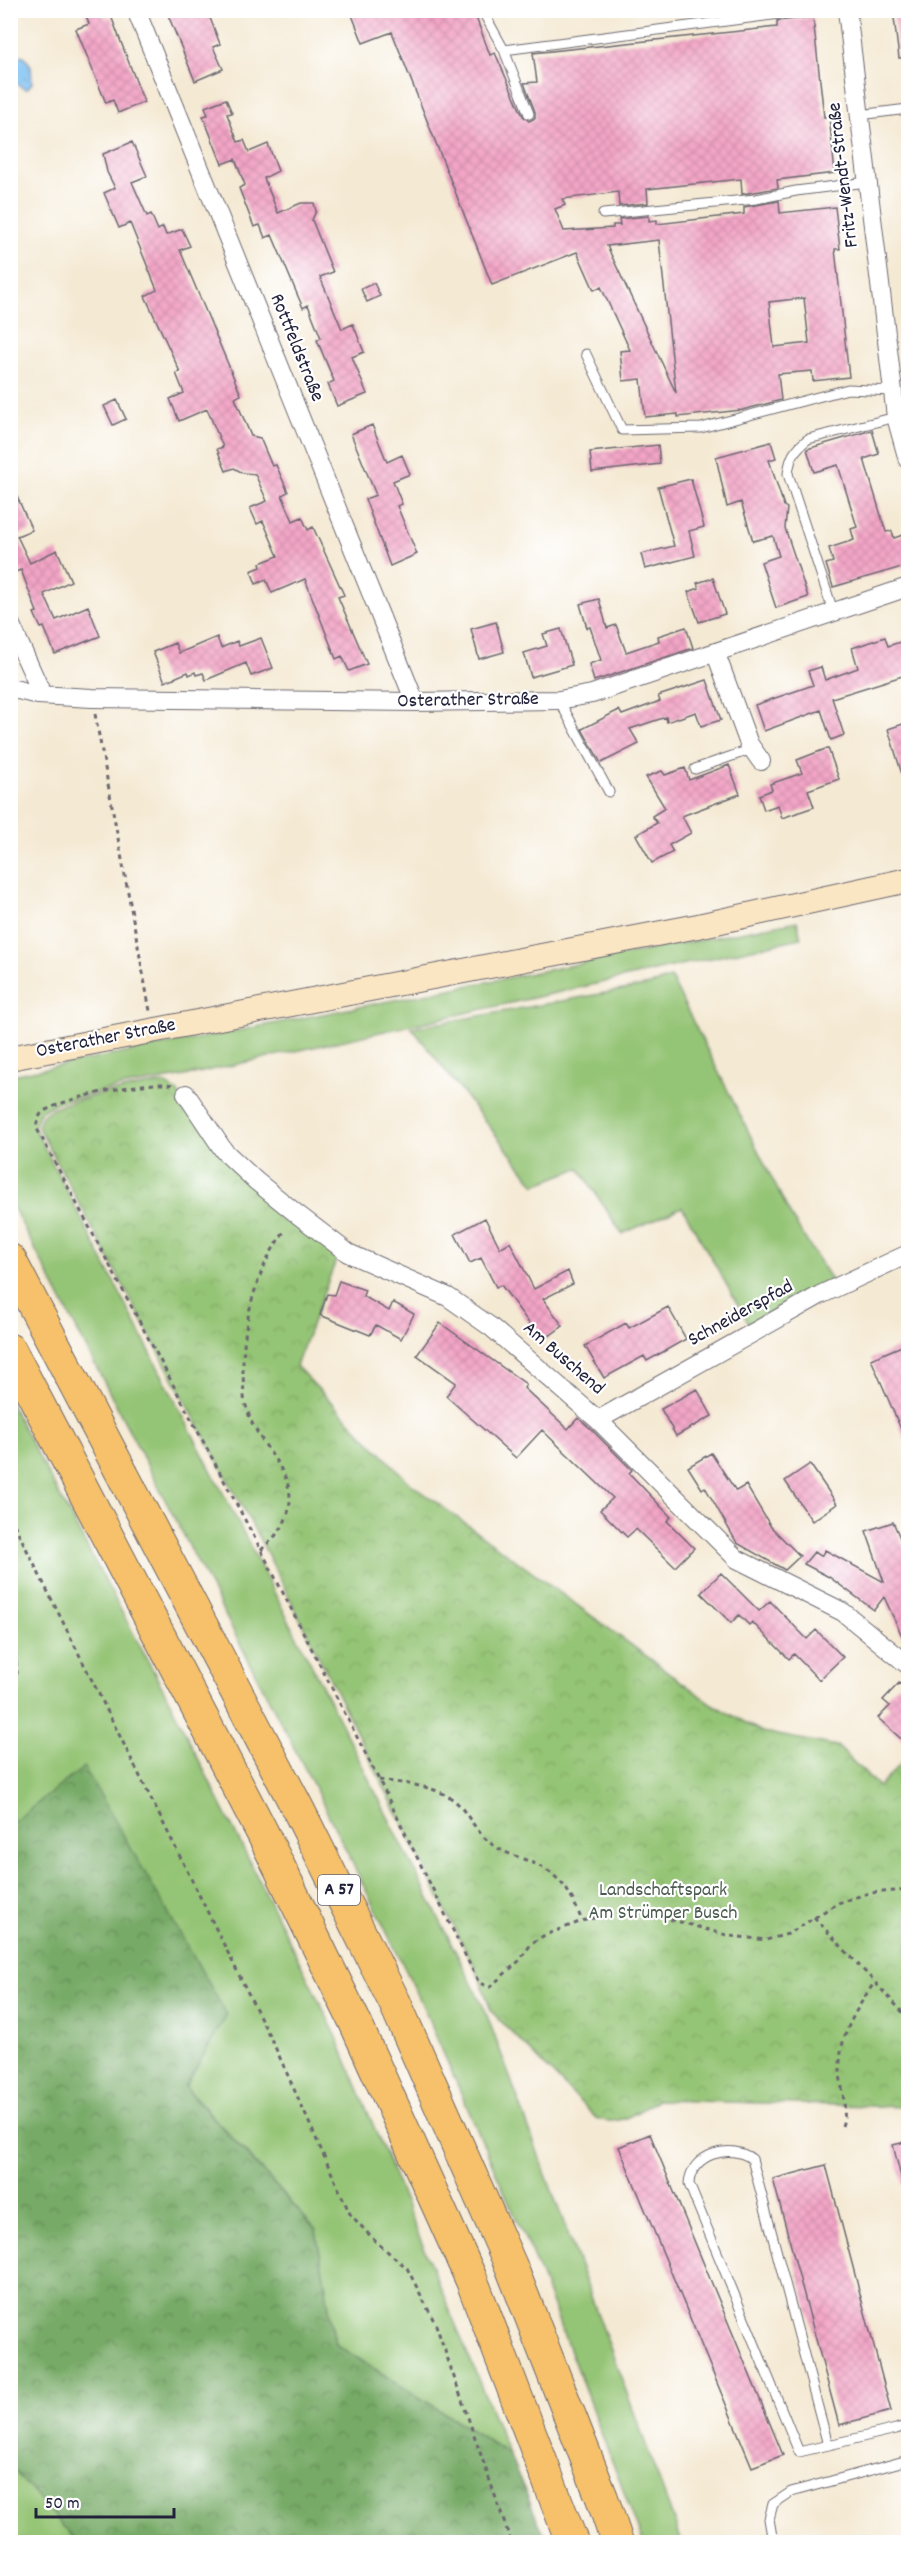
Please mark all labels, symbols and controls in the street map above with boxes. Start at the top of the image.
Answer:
street label: Fritz-Wendt-Straße [821,101,867,249]
street label: Rottfeldstraße [262,290,330,406]
street label: Osterather Straße [397,686,539,716]
street label: Osterather Straße [34,1012,178,1066]
street label: Schneiderspfad [683,1273,799,1355]
street label: Am Buschend [516,1316,610,1402]
road number: A 57 [318,1875,360,1905]
park label: Landschaftspark Am Strümper Busch [589,1877,737,1928]
scale bar [36,2481,174,2519]
text: 50 m [45,2492,80,2517]

